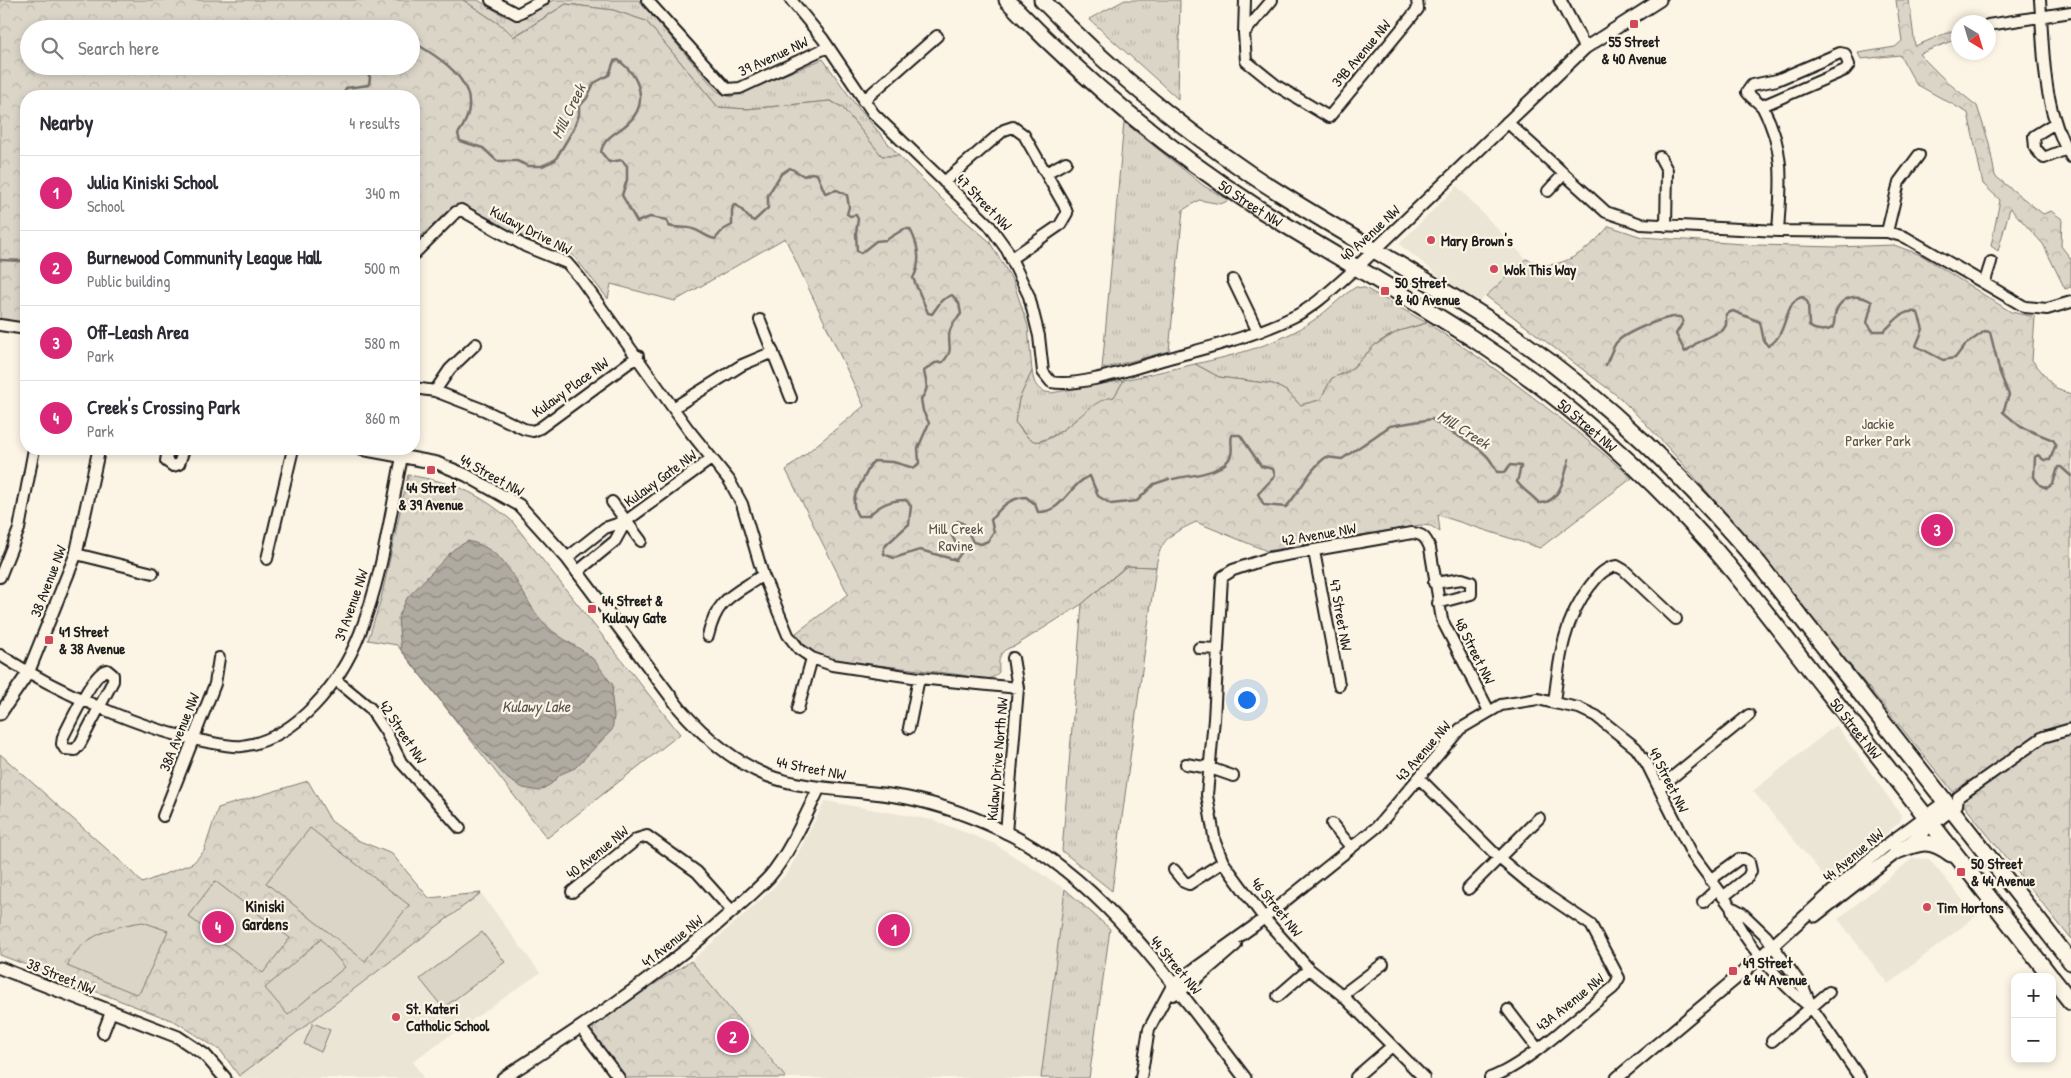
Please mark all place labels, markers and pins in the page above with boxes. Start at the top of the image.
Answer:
marker: 55 Street & 40 Avenue [1628,18,1640,30]
place label: 55 Street & 40 Avenue [1601,31,1667,69]
place label: Mary Brown's [1441,230,1513,252]
marker: Mary Brown's [1425,234,1437,246]
place label: Wok This Way [1504,259,1577,281]
marker: Wok This Way [1488,263,1500,275]
place label: 50 Street & 40 Avenue [1395,272,1460,310]
marker: 50 Street & 40 Avenue [1379,285,1391,297]
marker: 44 Street & 39 Avenue [425,464,437,476]
place label: 44 Street & 39 Avenue [398,477,464,515]
pin: 3 [1921,511,1953,549]
place label: 44 Street & Kulawy Gate [602,590,667,629]
marker: 44 Street & Kulawy Gate [586,603,598,615]
place label: 41 Street & 38 Avenue [59,621,125,659]
marker: 41 Street & 38 Avenue [43,634,55,646]
place label: 50 Street & 44 Avenue [1971,853,2035,891]
marker: 50 Street & 44 Avenue [1955,866,1967,878]
place label: Tim Hortons [1936,897,2004,918]
marker: Tim Hortons [1921,901,1933,913]
pin: 4 [202,908,234,946]
pin: 1 [878,911,910,949]
place label: 49 Street & 44 Avenue [1743,952,1807,990]
marker: 49 Street & 44 Avenue [1727,965,1739,977]
place label: St. Kateri Catholic School [406,998,490,1036]
marker: St. Kateri Catholic School [390,1011,402,1023]
pin: 2 [717,1018,749,1056]

